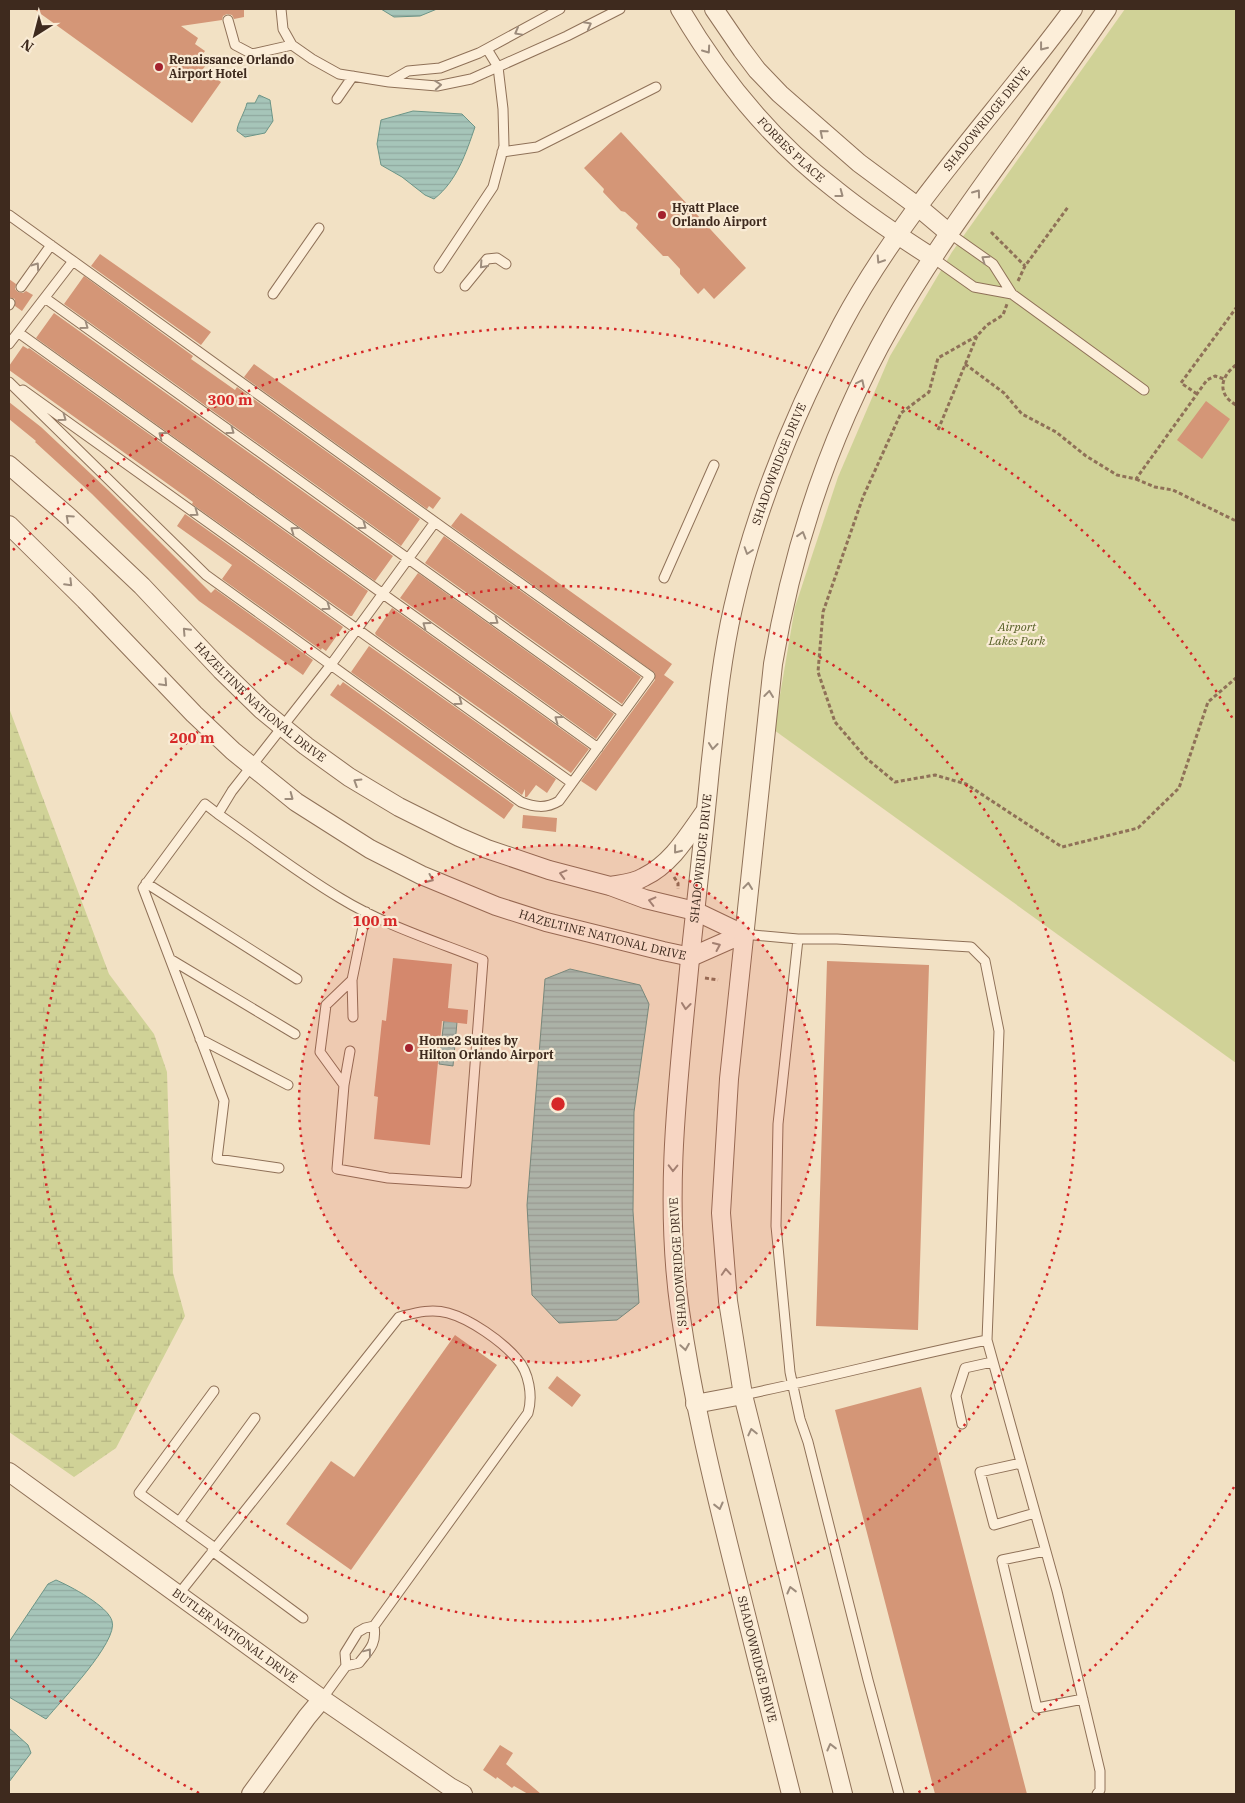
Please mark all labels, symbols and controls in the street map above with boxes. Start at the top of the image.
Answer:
north arrow [10,10,60,60]
one-way arrow [583,22,592,32]
one-way arrow [514,26,523,36]
text: N [18,35,37,56]
one-way arrow [1040,42,1049,51]
one-way arrow [701,44,710,54]
place label: Renaissance Orlando Airport Hotel [169,52,294,81]
marker: Renaissance Orlando Airport Hotel [153,61,165,73]
street label: SHADOWRIDGE DRIVE [940,63,1033,174]
one-way arrow [434,80,442,91]
street label: FORBES PLACE [755,114,828,185]
one-way arrow [820,130,829,139]
one-way arrow [834,188,844,197]
one-way arrow [971,189,980,199]
place label: Hyatt Place Orlando Airport [672,200,767,229]
marker: Hyatt Place Orlando Airport [656,209,668,221]
one-way arrow [876,255,886,264]
one-way arrow [981,256,991,265]
one-way arrow [480,259,489,268]
one-way arrow [30,262,39,272]
one-way arrow [79,320,89,329]
one-way arrow [855,380,865,389]
text: 300 m [207,390,253,409]
street label: SHADOWRIDGE DRIVE [748,400,809,527]
one-way arrow [57,412,66,421]
one-way arrow [225,426,234,434]
one-way arrow [158,432,168,441]
one-way arrow [189,507,198,516]
one-way arrow [66,515,75,524]
one-way arrow [357,520,367,529]
one-way arrow [290,527,300,536]
one-way arrow [797,531,807,539]
one-way arrow [744,546,754,554]
one-way arrow [63,577,72,586]
one-way arrow [321,601,331,610]
one-way arrow [489,615,498,624]
park label: Airport Lakes Park [988,619,1046,648]
one-way arrow [422,622,432,631]
one-way arrow [183,628,192,637]
street label: HAZELTINE NATIONAL DRIVE [192,639,329,765]
one-way arrow [158,678,167,687]
one-way arrow [763,689,774,697]
one-way arrow [453,696,463,705]
one-way arrow [555,717,564,725]
text: 200 m [169,728,215,747]
one-way arrow [708,742,719,750]
one-way arrow [354,779,363,788]
one-way arrow [284,791,294,800]
street label: SHADOWRIDGE DRIVE [686,793,715,924]
one-way arrow [675,844,683,853]
one-way arrow [559,869,568,880]
one-way arrow [425,873,434,884]
one-way arrow [742,882,753,890]
one-way arrow [647,896,656,907]
street label: HAZELTINE NATIONAL DRIVE [517,906,688,963]
text: 100 m [352,911,398,930]
one-way arrow [712,941,721,952]
one-way arrow [680,1002,691,1010]
place label: Home2 Suites by Hilton Orlando Airport [419,1033,554,1062]
marker: Home2 Suites by Hilton Orlando Airport [403,1042,415,1054]
centre of rings [549,1095,567,1113]
one-way arrow [668,1164,678,1172]
street label: SHADOWRIDGE DRIVE [665,1197,690,1327]
one-way arrow [720,1267,731,1275]
one-way arrow [680,1343,690,1351]
one-way arrow [747,1427,758,1436]
one-way arrow [713,1501,724,1510]
street label: BUTLER NATIONAL DRIVE [169,1585,301,1686]
one-way arrow [786,1585,797,1594]
street label: SHADOWRIDGE DRIVE [735,1594,780,1724]
one-way arrow [362,1649,370,1658]
one-way arrow [826,1743,837,1751]

